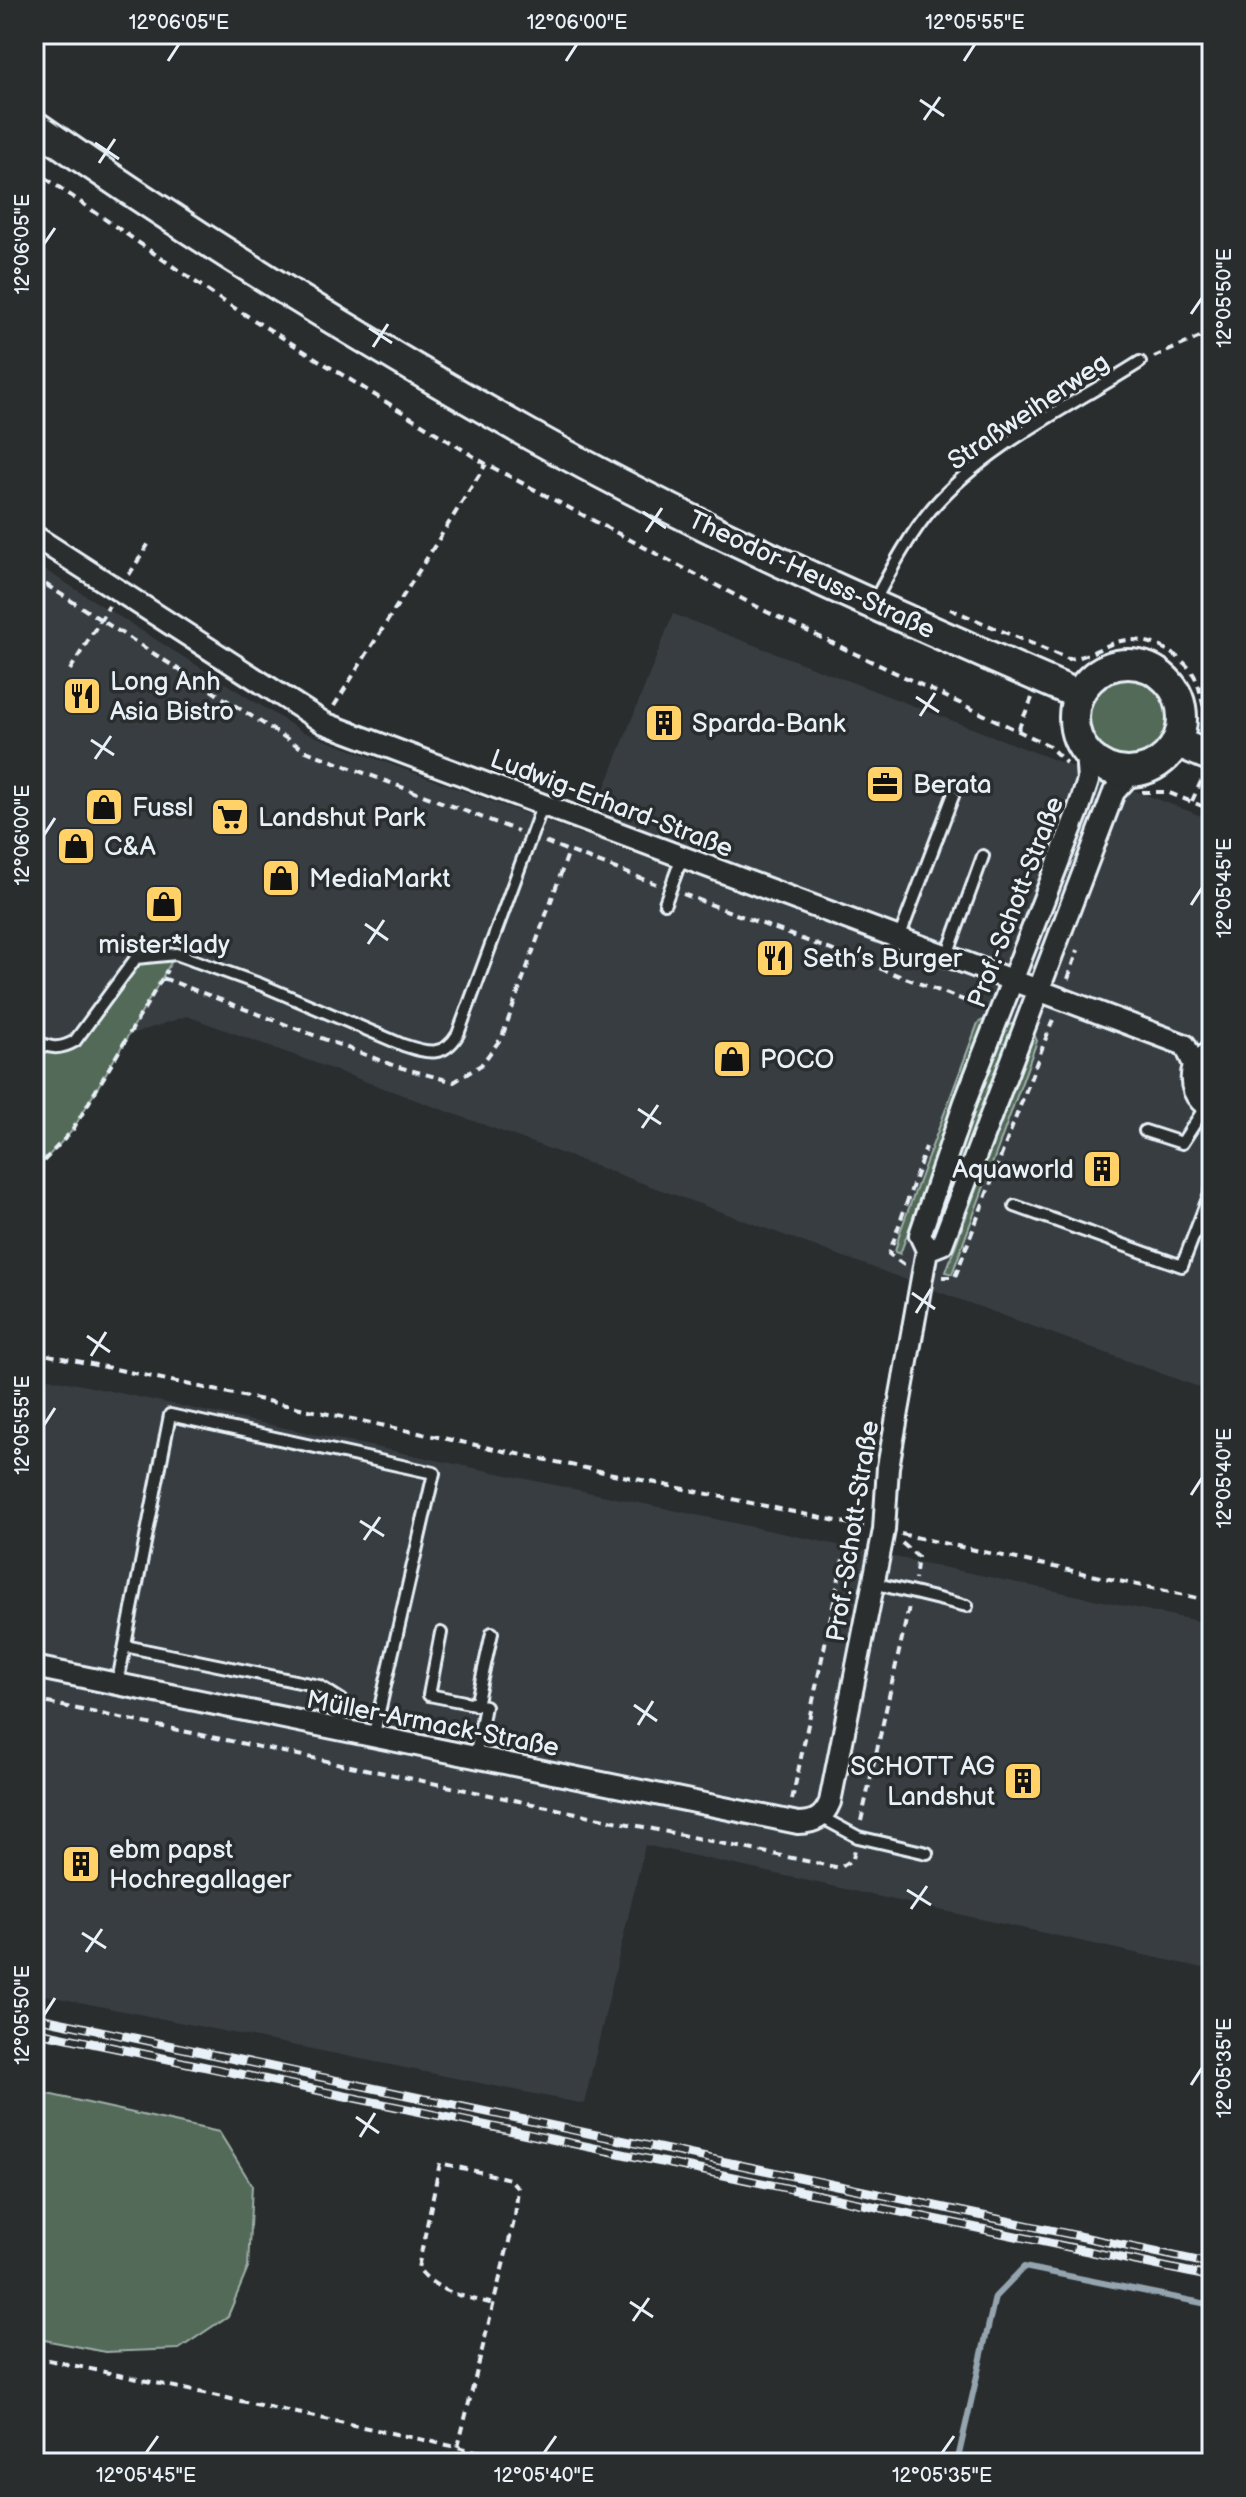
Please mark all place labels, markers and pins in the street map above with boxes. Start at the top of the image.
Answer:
place label: Long Anh Asia Bistro [110,667,234,728]
restaurant icon: Long Anh Asia Bistro [61,675,103,717]
building icon: Sparda-Bank [643,702,685,744]
place label: Sparda-Bank [692,709,846,740]
office icon: Berata [864,763,906,805]
place label: Berata [913,770,992,801]
shop icon: Fussl [83,786,125,828]
place label: Fussl [132,793,193,824]
supermarket icon: Landshut Park [209,796,251,838]
place label: Landshut Park [258,803,425,834]
shop icon: C&A [55,825,97,867]
place label: C&A [104,832,156,863]
shop icon: MediaMarkt [260,857,302,899]
place label: MediaMarkt [309,864,451,895]
shop icon: mister*lady [143,883,185,925]
place label: mister*lady [98,930,230,961]
restaurant icon: Seth’s Burger [754,937,796,979]
place label: Seth’s Burger [803,944,963,975]
shop icon: POCO [711,1038,753,1080]
place label: POCO [760,1045,834,1076]
building icon: Aquaworld [1081,1148,1123,1190]
place label: Aquaworld [952,1155,1074,1186]
place label: SCHOTT AG Landshut [850,1752,995,1813]
building icon: SCHOTT AG Landshut [1002,1760,1044,1802]
place label: ebm papst Hochregallager [109,1835,292,1896]
building icon: ebm papst Hochregallager [60,1843,102,1885]

